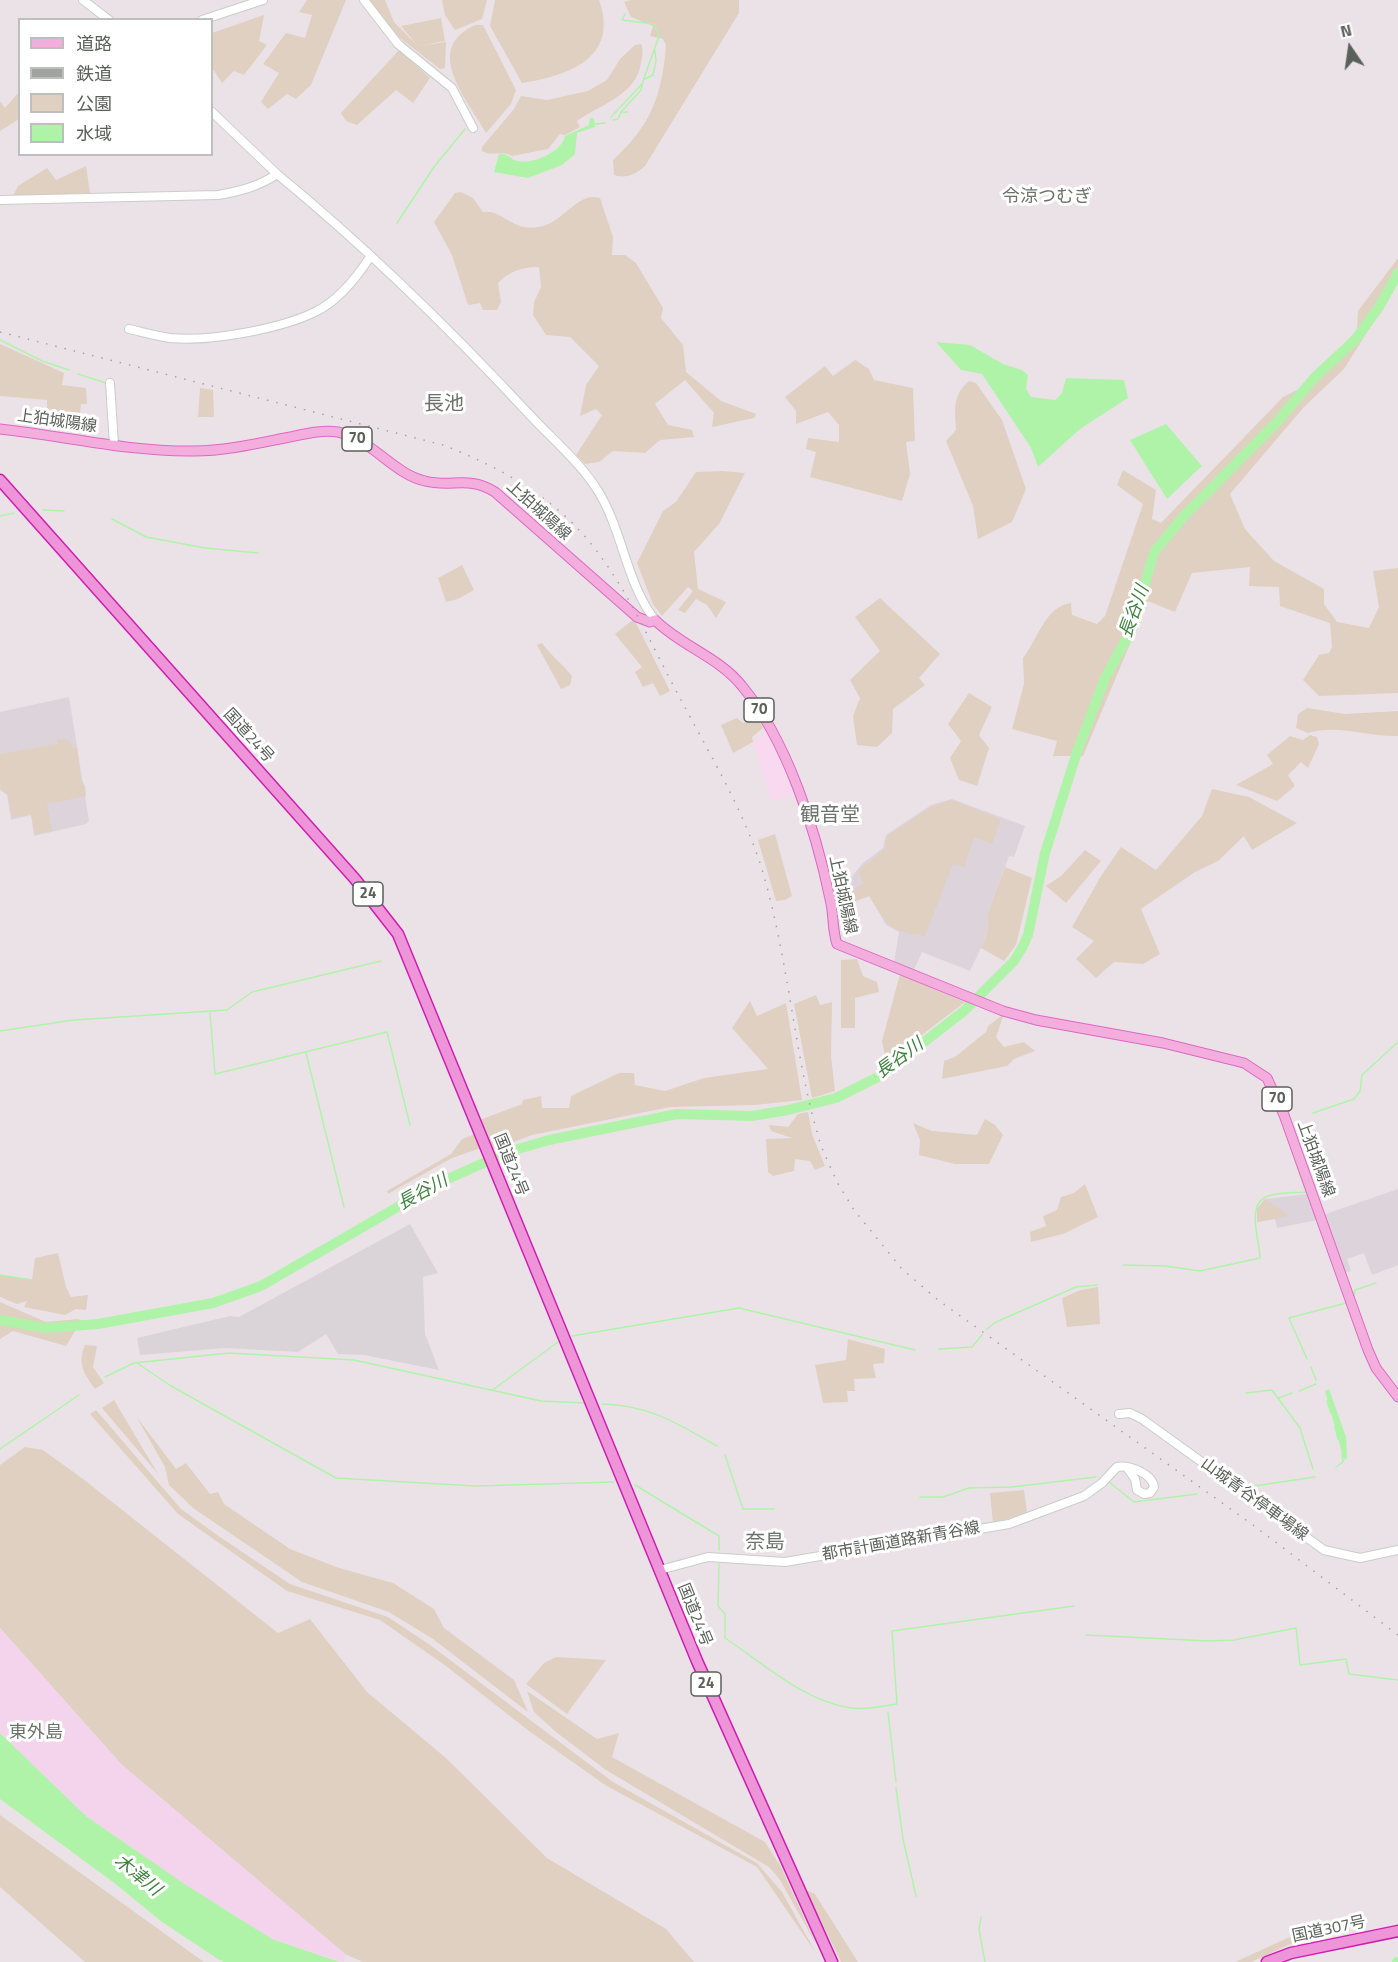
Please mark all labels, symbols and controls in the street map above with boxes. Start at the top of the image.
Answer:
legend [18,18,213,156]
north arrow [1320,18,1380,78]
text: N [1338,18,1354,43]
text: 道路 [76,30,112,57]
text: 鉄道 [76,60,112,87]
text: 公園 [76,90,112,117]
text: 水域 [76,120,112,147]
district label: 令涼つむぎ [1002,187,1092,209]
district label: 長池 [424,393,464,417]
street label: 上狛城陽線 [16,407,98,437]
road number: 70 [342,427,372,451]
street label: 上狛城陽線 [502,477,574,545]
water label: 長谷川 [1116,583,1154,641]
road number: 70 [744,698,774,722]
street label: 国道24号 [219,705,277,767]
district label: 観音堂 [800,804,860,828]
street label: 上狛城陽線 [824,854,860,936]
road number: 24 [353,882,383,906]
water label: 長谷川 [872,1034,928,1084]
road number: 70 [1262,1087,1292,1111]
street label: 上狛城陽線 [1292,1118,1338,1200]
street label: 国道24号 [489,1131,531,1199]
water label: 長谷川 [394,1170,452,1216]
street label: 山城青谷停車場線 [1197,1455,1311,1545]
street label: 都市計画道路新青谷線 [821,1519,981,1565]
district label: 奈島 [745,1531,785,1555]
street label: 国道24号 [673,1581,715,1649]
road number: 24 [691,1672,721,1696]
district label: 東外島 [9,1723,63,1745]
water label: 木津川 [109,1851,165,1901]
street label: 国道307号 [1290,1913,1368,1947]

